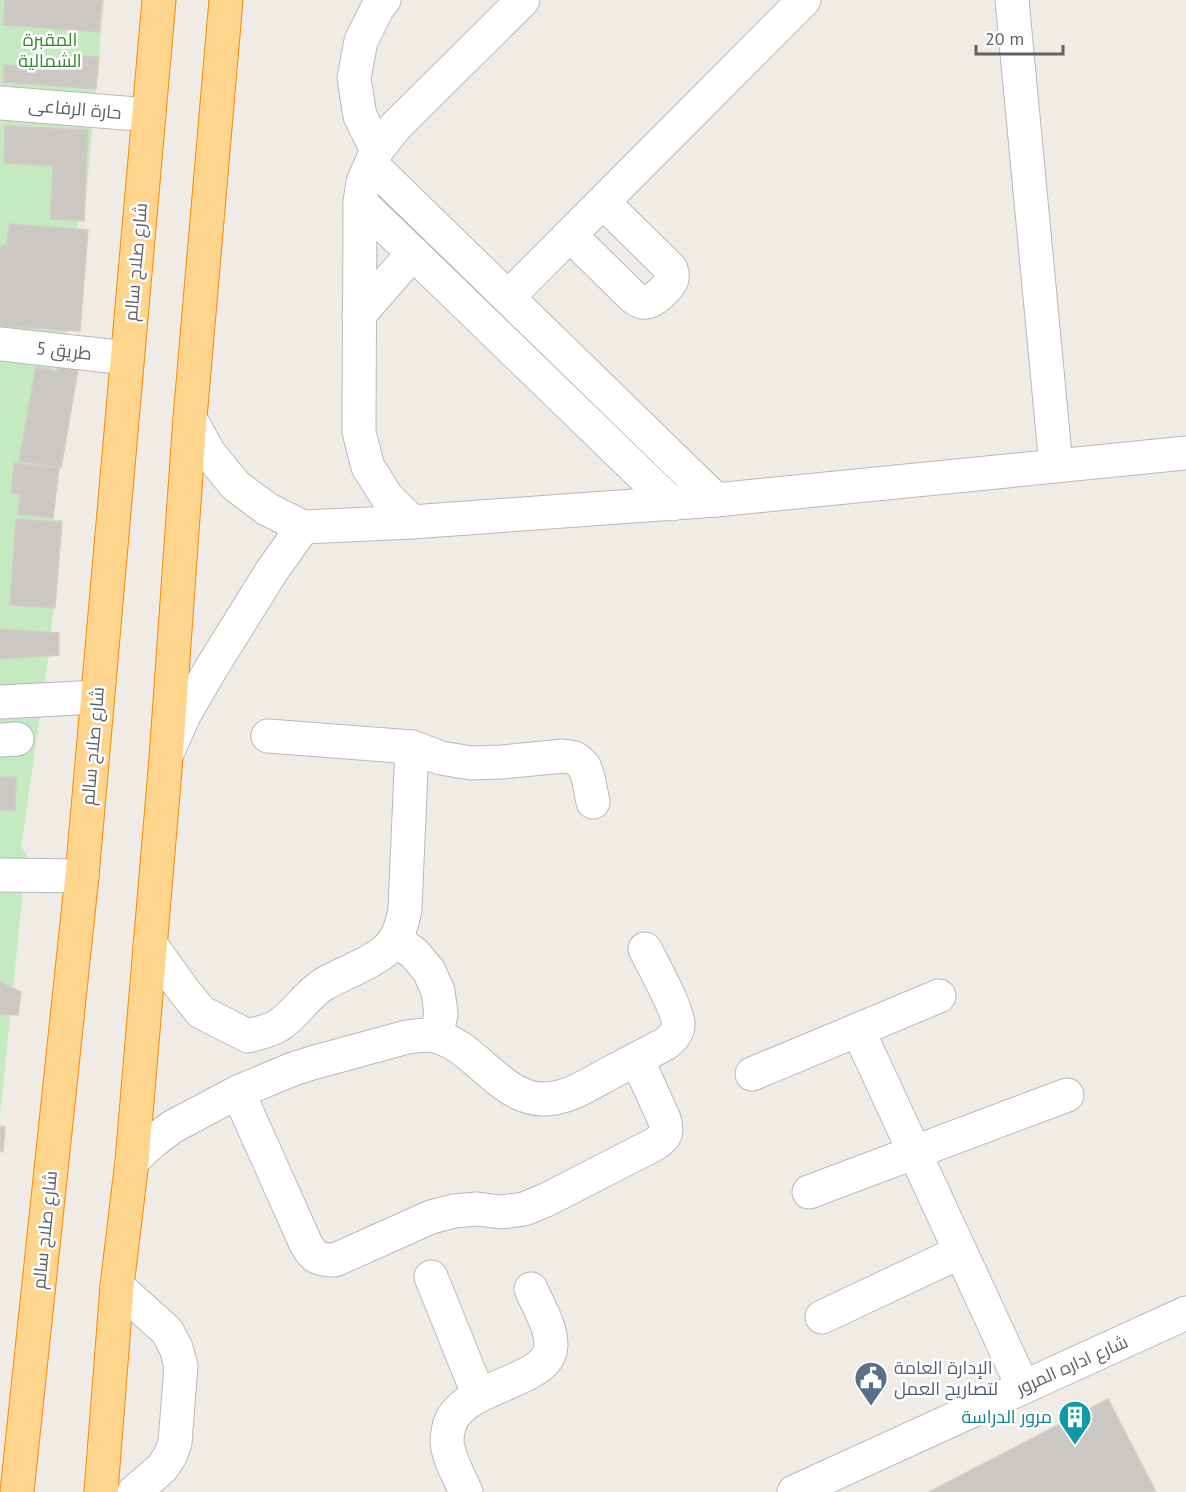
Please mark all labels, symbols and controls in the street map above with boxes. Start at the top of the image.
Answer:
scale bar [976,18,1063,56]
text: 20 m [985,27,1024,50]
park label: المقبرة الشمالية [18,28,82,72]
street label: حارة الرفاعى [28,93,123,124]
street label: شارع صلاح سالم [119,202,153,322]
street label: طريق 5 [35,336,93,366]
street label: شارع صلاح سالم [76,686,110,806]
street label: شارع صلاح سالم [27,1170,63,1290]
street label: شارع اداره المرور [1011,1330,1132,1401]
place label: الإدارة العامة لتصاريح العمل [894,1356,998,1401]
public building icon: الإدارة العامة لتصاريح العمل [853,1360,889,1407]
building icon: مرور الدراسة [1057,1399,1093,1446]
place label: مرور الدراسة [961,1405,1052,1428]

